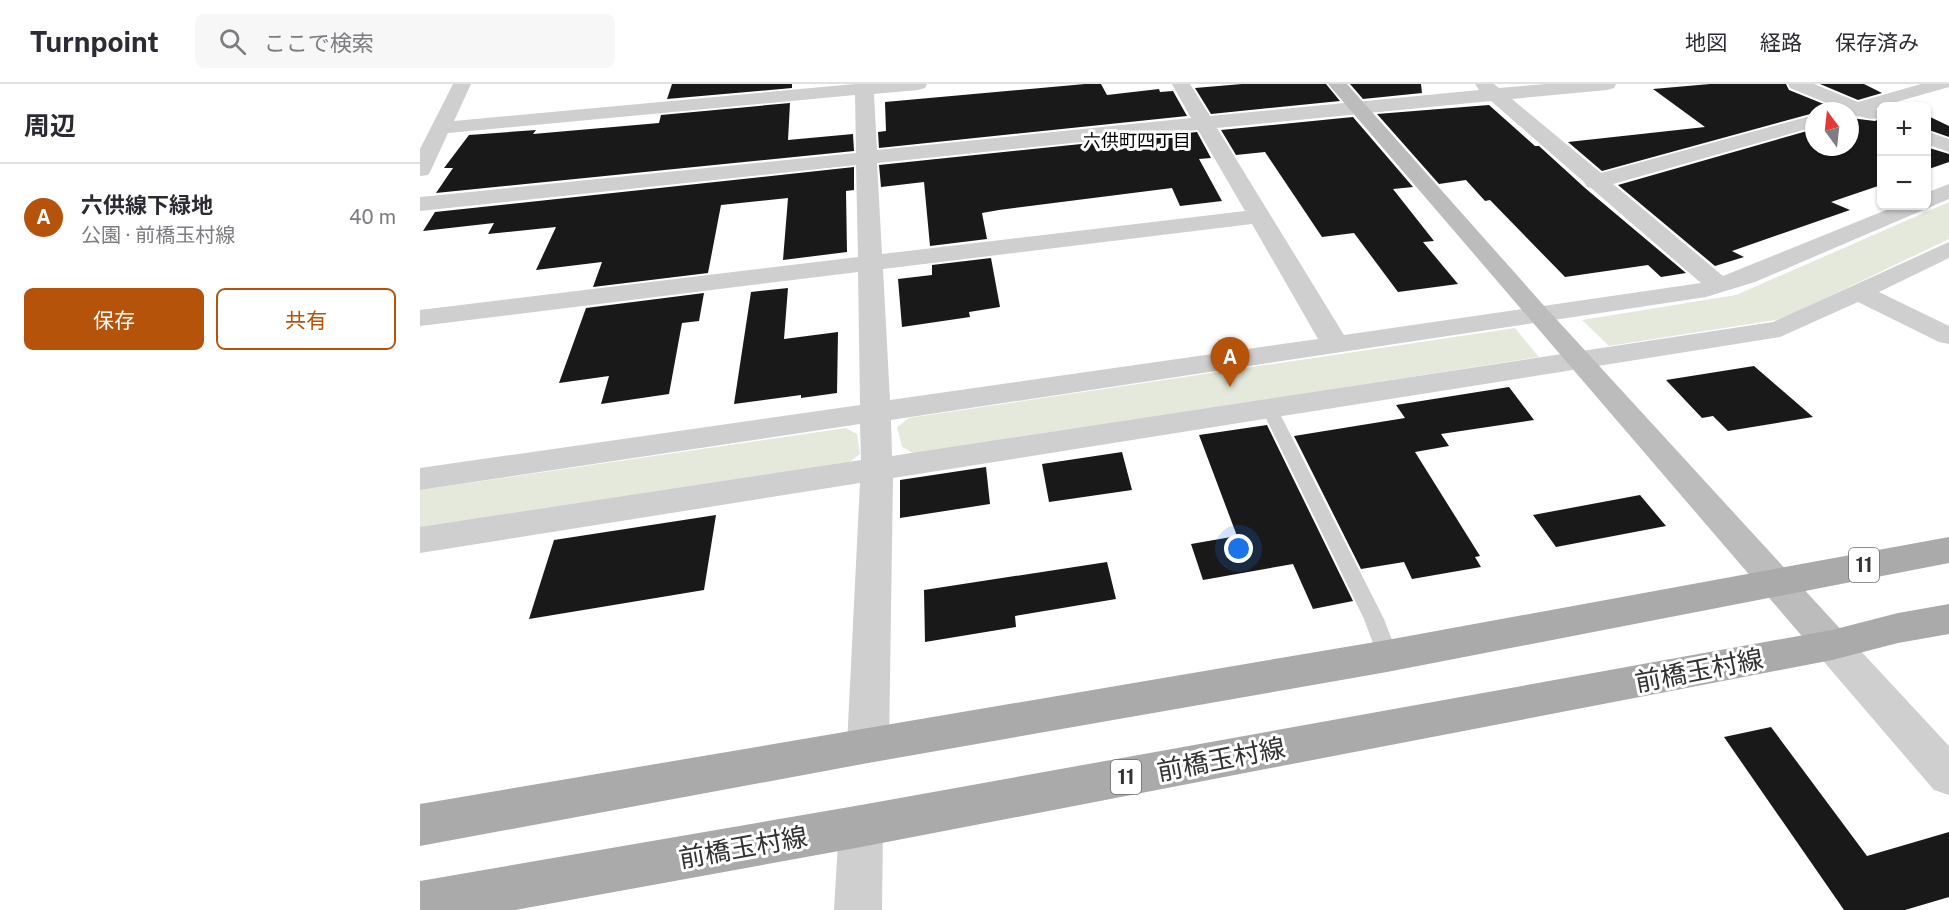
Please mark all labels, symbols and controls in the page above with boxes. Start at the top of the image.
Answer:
search box [195,14,615,68]
text: Turnpoint [30,25,159,58]
icon: search [216,25,249,58]
text: ここで検索 [264,30,374,56]
text: 地図 [1685,30,1727,55]
text: 経路 [1760,30,1802,55]
text: 保存済み [1835,30,1919,55]
north arrow [1805,102,1859,156]
map controls [1877,102,1931,210]
button: + [1877,102,1931,156]
text: 周辺 [24,110,76,141]
district label: 六供町四丁目 [1083,130,1191,151]
button: − [1877,156,1931,210]
text: 六供線下緑地 [81,192,213,218]
text: A [36,205,51,229]
text: 40 m [349,205,396,229]
text: 公園 · 前橋玉村線 [81,223,235,247]
button: 保存 [24,288,204,350]
button: 共有 [216,288,396,350]
pin: A [1210,338,1250,387]
your location [1224,534,1253,563]
road number: 11 [1849,548,1879,582]
street label: 前橋玉村線 [1632,642,1766,698]
street label: 前橋玉村線 [1154,731,1288,787]
road number: 11 [1111,760,1141,794]
street label: 前橋玉村線 [676,820,810,874]

